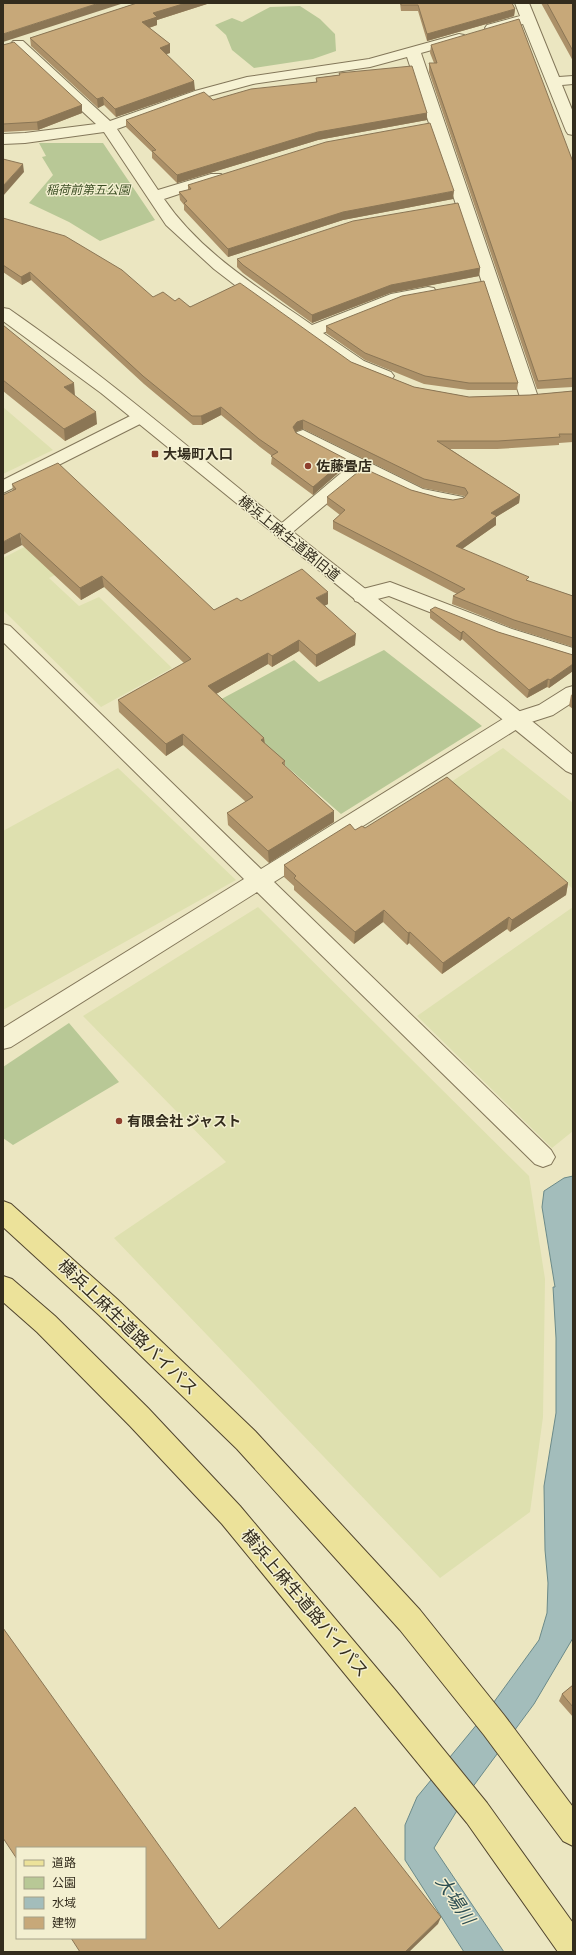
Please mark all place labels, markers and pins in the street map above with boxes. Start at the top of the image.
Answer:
place label: 大場町入口 [163,446,233,462]
marker: 大場町入口 [150,449,160,459]
place label: 佐藤畳店 [316,458,372,474]
marker: 佐藤畳店 [303,461,313,471]
place label: 有限会社 ジャスト [127,1113,241,1129]
marker: 有限会社 ジャスト [114,1116,124,1126]

